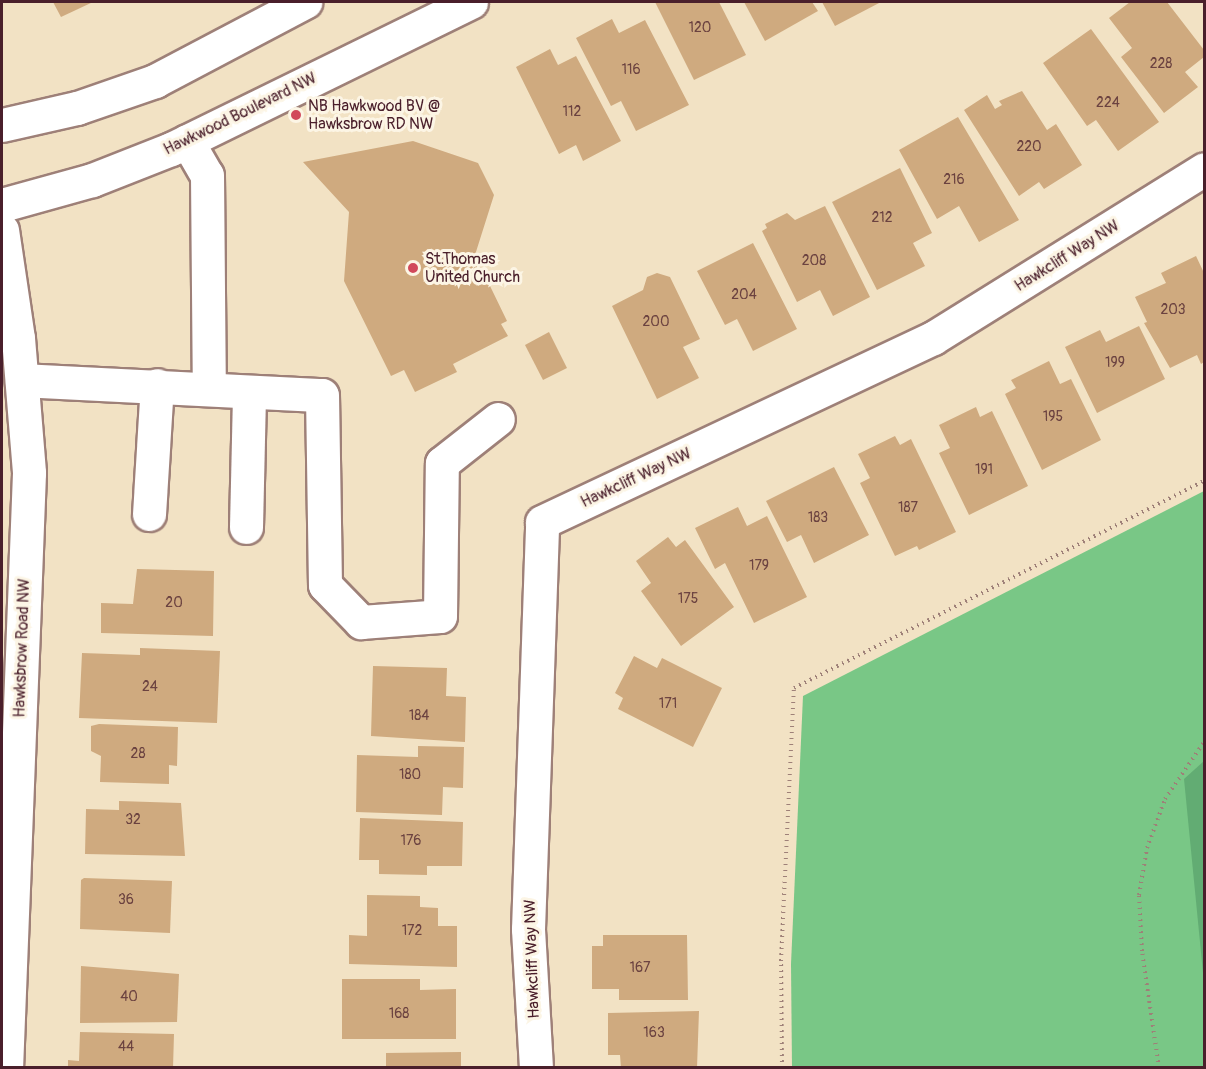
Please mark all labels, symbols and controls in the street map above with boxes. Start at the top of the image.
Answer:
house number: 120 [689,20,711,36]
house number: 228 [1150,56,1172,72]
house number: 116 [621,62,641,78]
street label: Hawkwood Boulevard NW [160,69,320,159]
house number: 224 [1096,95,1120,111]
place label: NB Hawkwood BV @ Hawksbrow RD NW [308,96,441,134]
house number: 112 [563,104,581,120]
marker: NB Hawkwood BV @ Hawksbrow RD NW [289,108,303,122]
house number: 220 [1016,139,1042,155]
house number: 216 [943,172,965,188]
house number: 212 [871,210,893,226]
street label: Hawkcliff Way NW [1011,216,1123,296]
place label: St.Thomas United Church [425,249,520,287]
house number: 208 [802,253,826,269]
marker: St.Thomas United Church [406,261,420,275]
house number: 204 [731,287,757,303]
house number: 203 [1160,302,1186,318]
house number: 200 [643,314,669,330]
house number: 199 [1105,355,1125,371]
house number: 195 [1043,409,1063,425]
street label: Hawkcliff Way NW [578,444,694,512]
house number: 191 [975,462,993,478]
house number: 187 [898,500,918,516]
house number: 183 [808,510,828,526]
house number: 179 [749,558,769,574]
street label: Hawksbrow Road NW [10,578,34,718]
house number: 175 [678,591,698,607]
house number: 20 [165,595,183,611]
house number: 24 [142,679,158,695]
house number: 171 [659,696,677,712]
house number: 184 [409,708,429,724]
house number: 28 [131,746,145,762]
house number: 180 [399,767,421,783]
house number: 32 [125,812,141,828]
house number: 176 [400,833,422,849]
house number: 36 [118,892,134,908]
street label: Hawkcliff Way NW [520,899,544,1019]
house number: 172 [402,923,422,939]
house number: 167 [630,960,650,976]
house number: 40 [120,989,138,1005]
house number: 168 [389,1006,409,1022]
house number: 163 [643,1025,665,1041]
house number: 44 [118,1039,134,1055]

